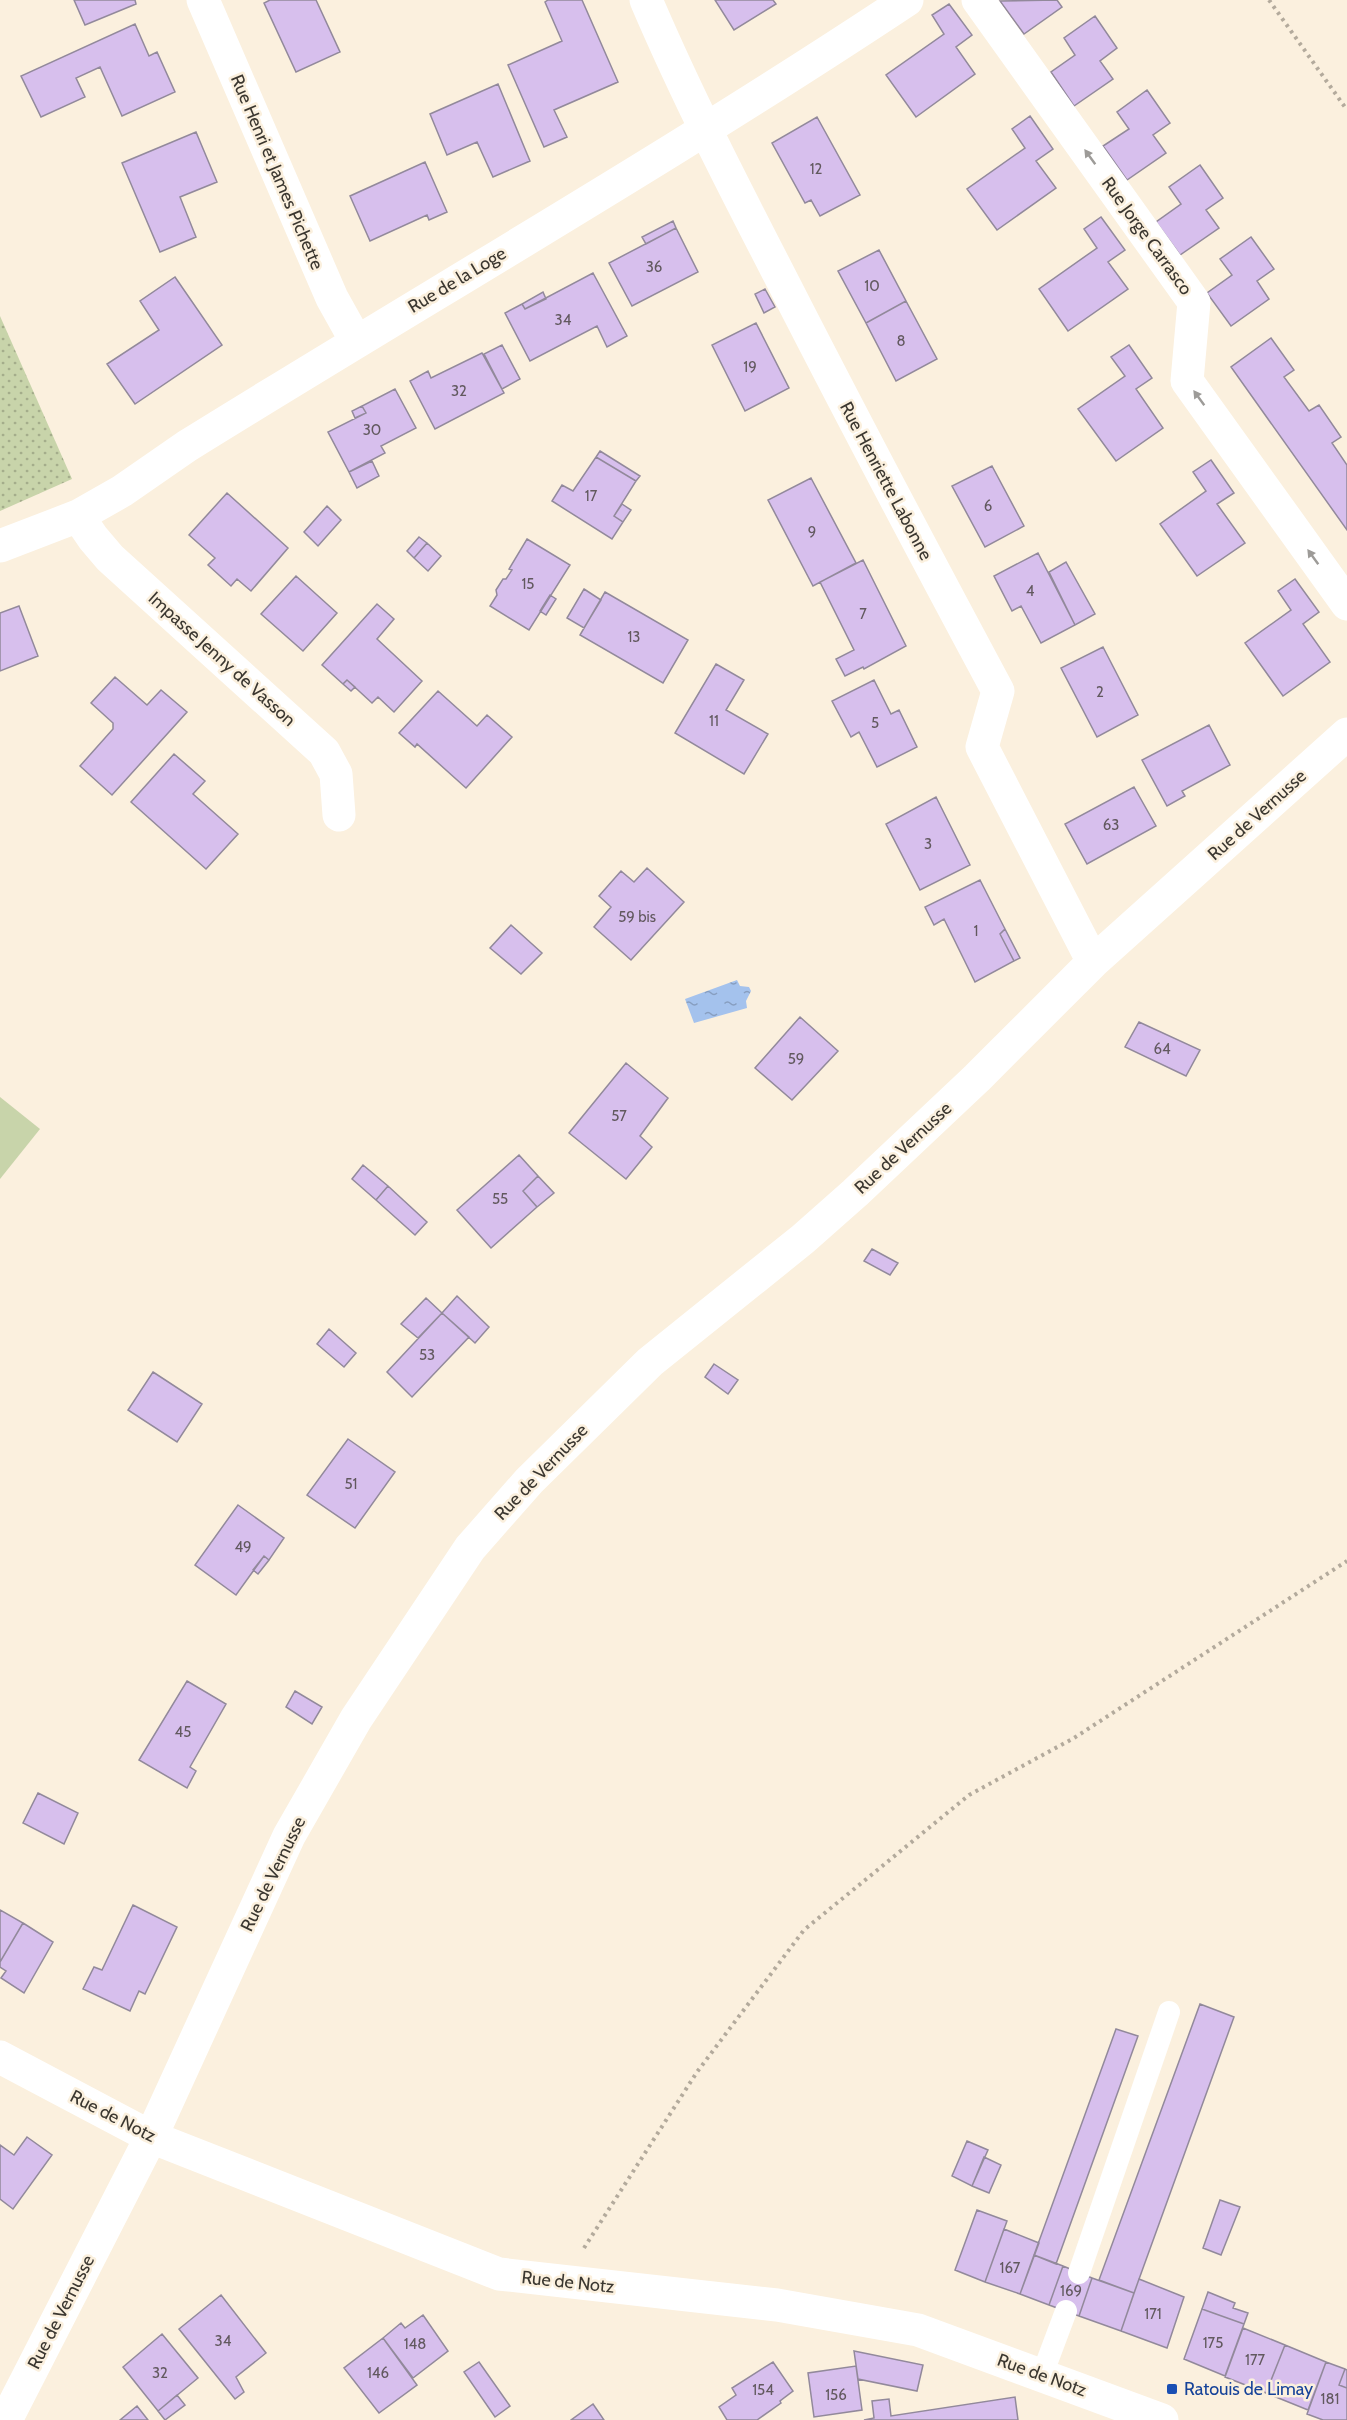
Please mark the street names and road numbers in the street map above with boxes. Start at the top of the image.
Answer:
street label: Rue Henri et James Pichette [226,71,328,273]
street label: Rue Jorge Carrasco [1097,173,1197,299]
street label: Rue de la Loge [404,242,510,318]
street label: Rue Henriette Labonne [835,398,937,564]
street label: Impasse Jenny de Vasson [144,587,300,731]
street label: Rue de Vernusse [1203,765,1311,865]
street label: Rue de Vernusse [850,1097,956,1199]
street label: Rue de Vernusse [490,1419,592,1525]
street label: Rue de Vernusse [236,1813,310,1935]
street label: Rue de Notz [66,2085,160,2147]
street label: Rue de Vernusse [23,2251,99,2373]
street label: Rue de Notz [520,2266,616,2298]
street label: Rue de Notz [994,2349,1090,2401]

